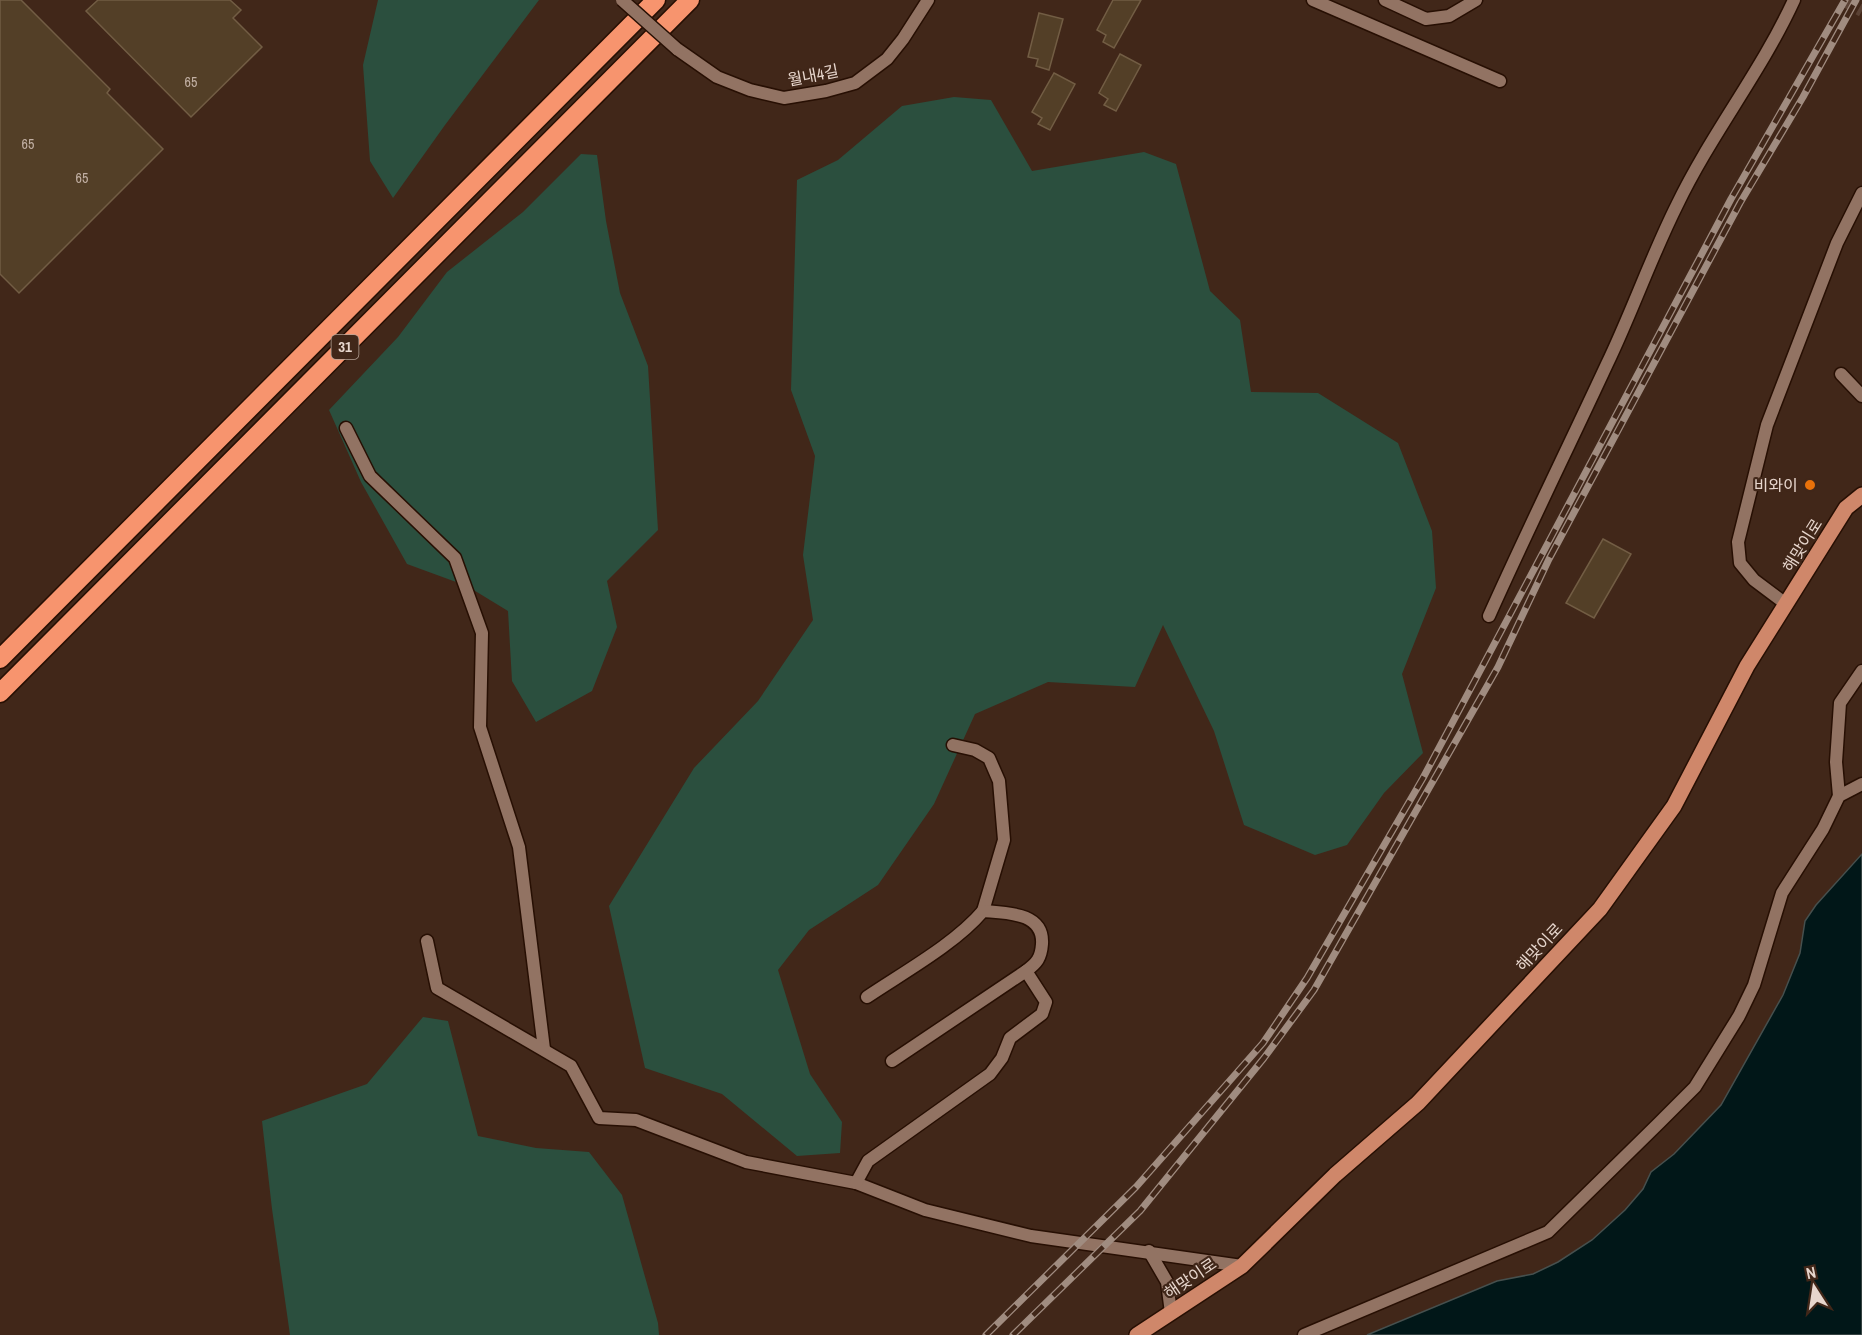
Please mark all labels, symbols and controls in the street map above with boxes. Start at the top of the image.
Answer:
street label: 월내4길 [786,59,840,91]
house number: 65 [185,73,197,91]
house number: 65 [22,135,34,153]
house number: 65 [76,169,88,187]
road number: 31 [332,335,358,359]
place label: 비와이 [1754,474,1798,496]
marker: 비와이 [1803,478,1817,492]
street label: 해맞이로 [1777,514,1827,576]
street label: 해맞이로 [1511,918,1567,976]
street label: 해맞이로 [1159,1252,1221,1304]
north arrow [1784,1257,1844,1317]
text: N [1804,1261,1818,1284]

